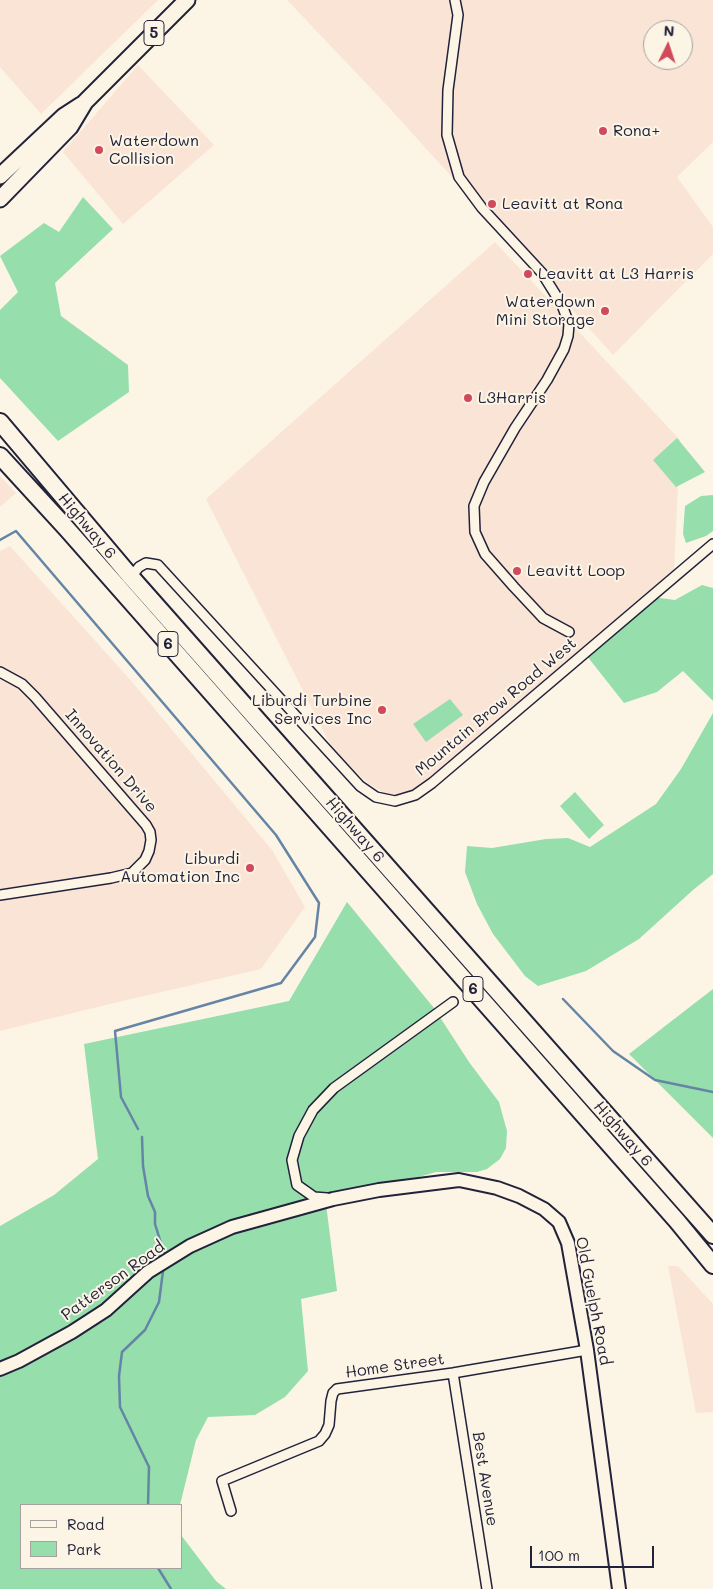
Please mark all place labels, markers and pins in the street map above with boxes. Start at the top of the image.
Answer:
place label: Rona+ [613,121,660,141]
marker: Rona+ [597,125,609,137]
place label: Waterdown Collision [109,131,199,169]
marker: Waterdown Collision [93,144,105,156]
place label: Leavitt at Rona [502,194,624,214]
marker: Leavitt at Rona [486,198,498,210]
place label: Leavitt at L3 Harris [538,264,694,284]
marker: Leavitt at L3 Harris [522,268,534,280]
place label: Waterdown Mini Storage [496,292,595,330]
marker: Waterdown Mini Storage [599,305,611,317]
place label: L3Harris [478,388,546,408]
marker: L3Harris [462,392,474,404]
place label: Leavitt Loop [527,561,625,581]
marker: Leavitt Loop [511,565,523,577]
place label: Liburdi Turbine Services Inc [252,691,372,729]
marker: Liburdi Turbine Services Inc [376,704,388,716]
place label: Liburdi Automation Inc [120,849,240,887]
marker: Liburdi Automation Inc [244,862,256,874]

